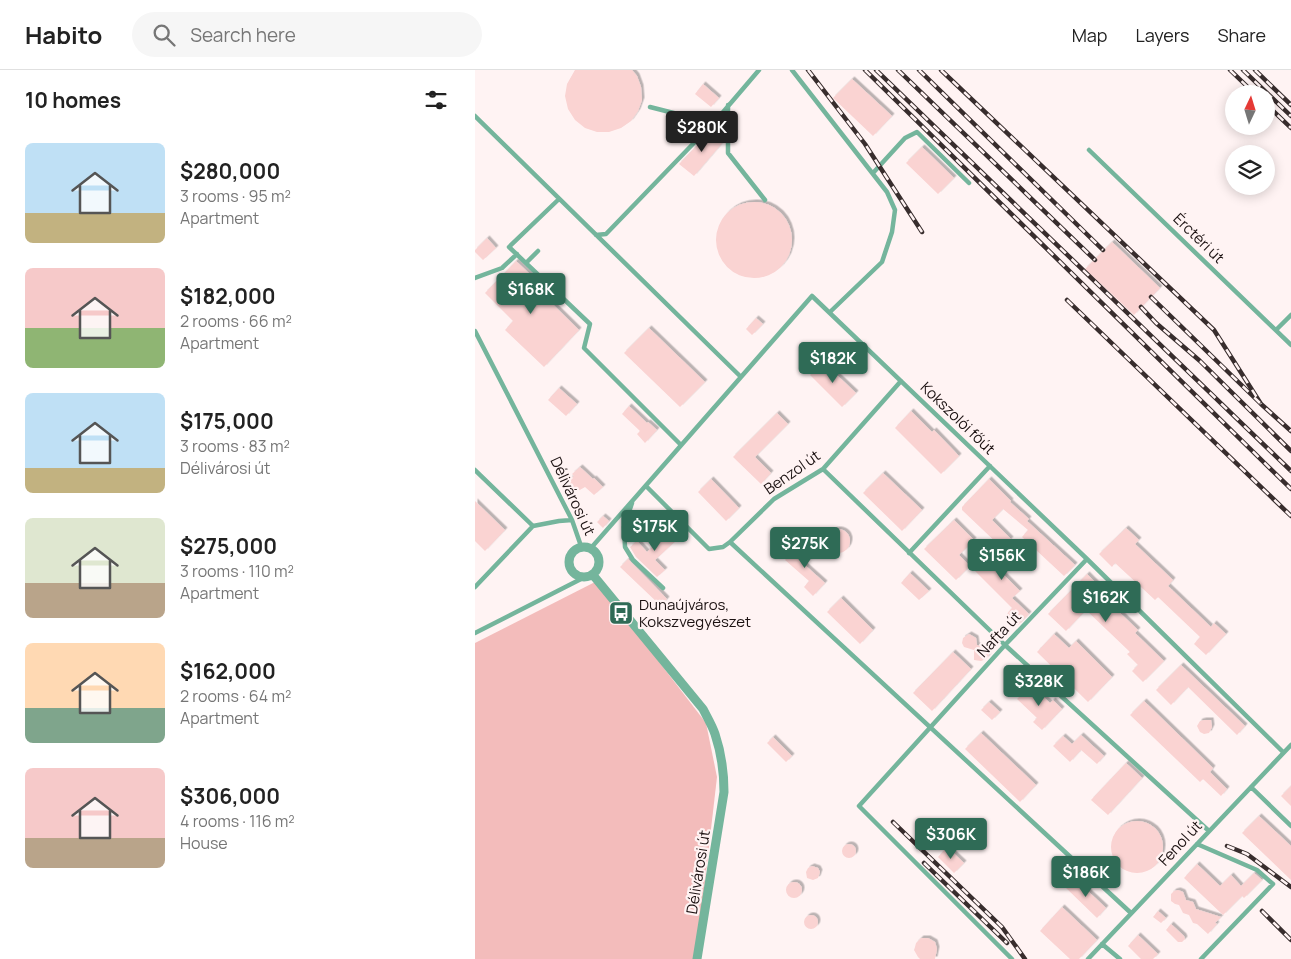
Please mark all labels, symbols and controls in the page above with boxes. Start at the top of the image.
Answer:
search box [132,12,482,57]
text: Habito [25,18,102,51]
icon: search [150,21,178,49]
text: Search here [190,22,296,48]
text: Map [1072,23,1107,47]
text: Layers [1135,23,1189,47]
text: Share [1217,23,1266,47]
north arrow [1225,85,1275,135]
map controls [1225,85,1275,195]
text: 10 homes [25,86,121,114]
icon: filters [422,86,450,114]
pin: $280K [667,111,737,153]
text: $280K [677,116,727,138]
button: layers [1225,145,1275,195]
text: $280,000 [180,157,280,185]
icon: home [65,163,125,223]
text: 3 rooms · 95 m² [180,185,291,207]
text: Apartment [180,207,259,229]
street label: Érctéri út [1169,208,1229,268]
pin: $168K [496,272,566,315]
text: $168K [507,278,555,300]
text: $182,000 [180,282,276,310]
icon: home [65,288,125,348]
text: 2 rooms · 66 m² [180,310,292,332]
text: Apartment [180,332,259,354]
pin: $182K [798,342,868,384]
text: $182K [810,347,856,369]
street label: Kokszolói főút [916,377,1000,459]
text: $175,000 [180,407,274,435]
icon: home [65,413,125,473]
text: 3 rooms · 83 m² [180,435,290,457]
street label: Benzol út [760,445,824,499]
street label: Délivárosi út [546,453,600,539]
text: Délivárosi út [180,457,270,479]
pin: $175K [620,510,690,552]
text: $175K [632,515,678,537]
pin: $275K [770,526,840,569]
text: $275,000 [180,532,277,560]
text: $275K [781,532,829,554]
icon: home [65,538,125,598]
pin: $156K [967,538,1037,581]
text: $156K [979,544,1025,566]
text: 3 rooms · 110 m² [180,560,294,582]
pin: $162K [1071,580,1141,623]
text: Apartment [180,582,259,604]
text: $162K [1083,586,1129,608]
place label: Dunaújváros, Kokszvegyészet [639,594,751,632]
bus stop icon: Dunaújváros, Kokszvegyészet [608,600,634,626]
street label: Nafta út [972,606,1026,662]
text: $162,000 [180,657,276,685]
icon: home [65,663,125,723]
pin: $328K [1004,664,1074,707]
text: $328K [1014,670,1064,692]
text: 2 rooms · 64 m² [180,685,291,707]
text: Apartment [180,707,259,729]
text: $306,000 [180,782,280,810]
icon: home [65,788,125,848]
text: 4 rooms · 116 m² [180,810,295,832]
street label: Fenol út [1154,816,1206,870]
pin: $306K [916,818,986,860]
text: $306K [926,823,976,845]
street label: Délivárosi út [681,829,715,915]
text: House [180,832,228,854]
pin: $186K [1051,856,1121,898]
text: $186K [1062,861,1110,883]

